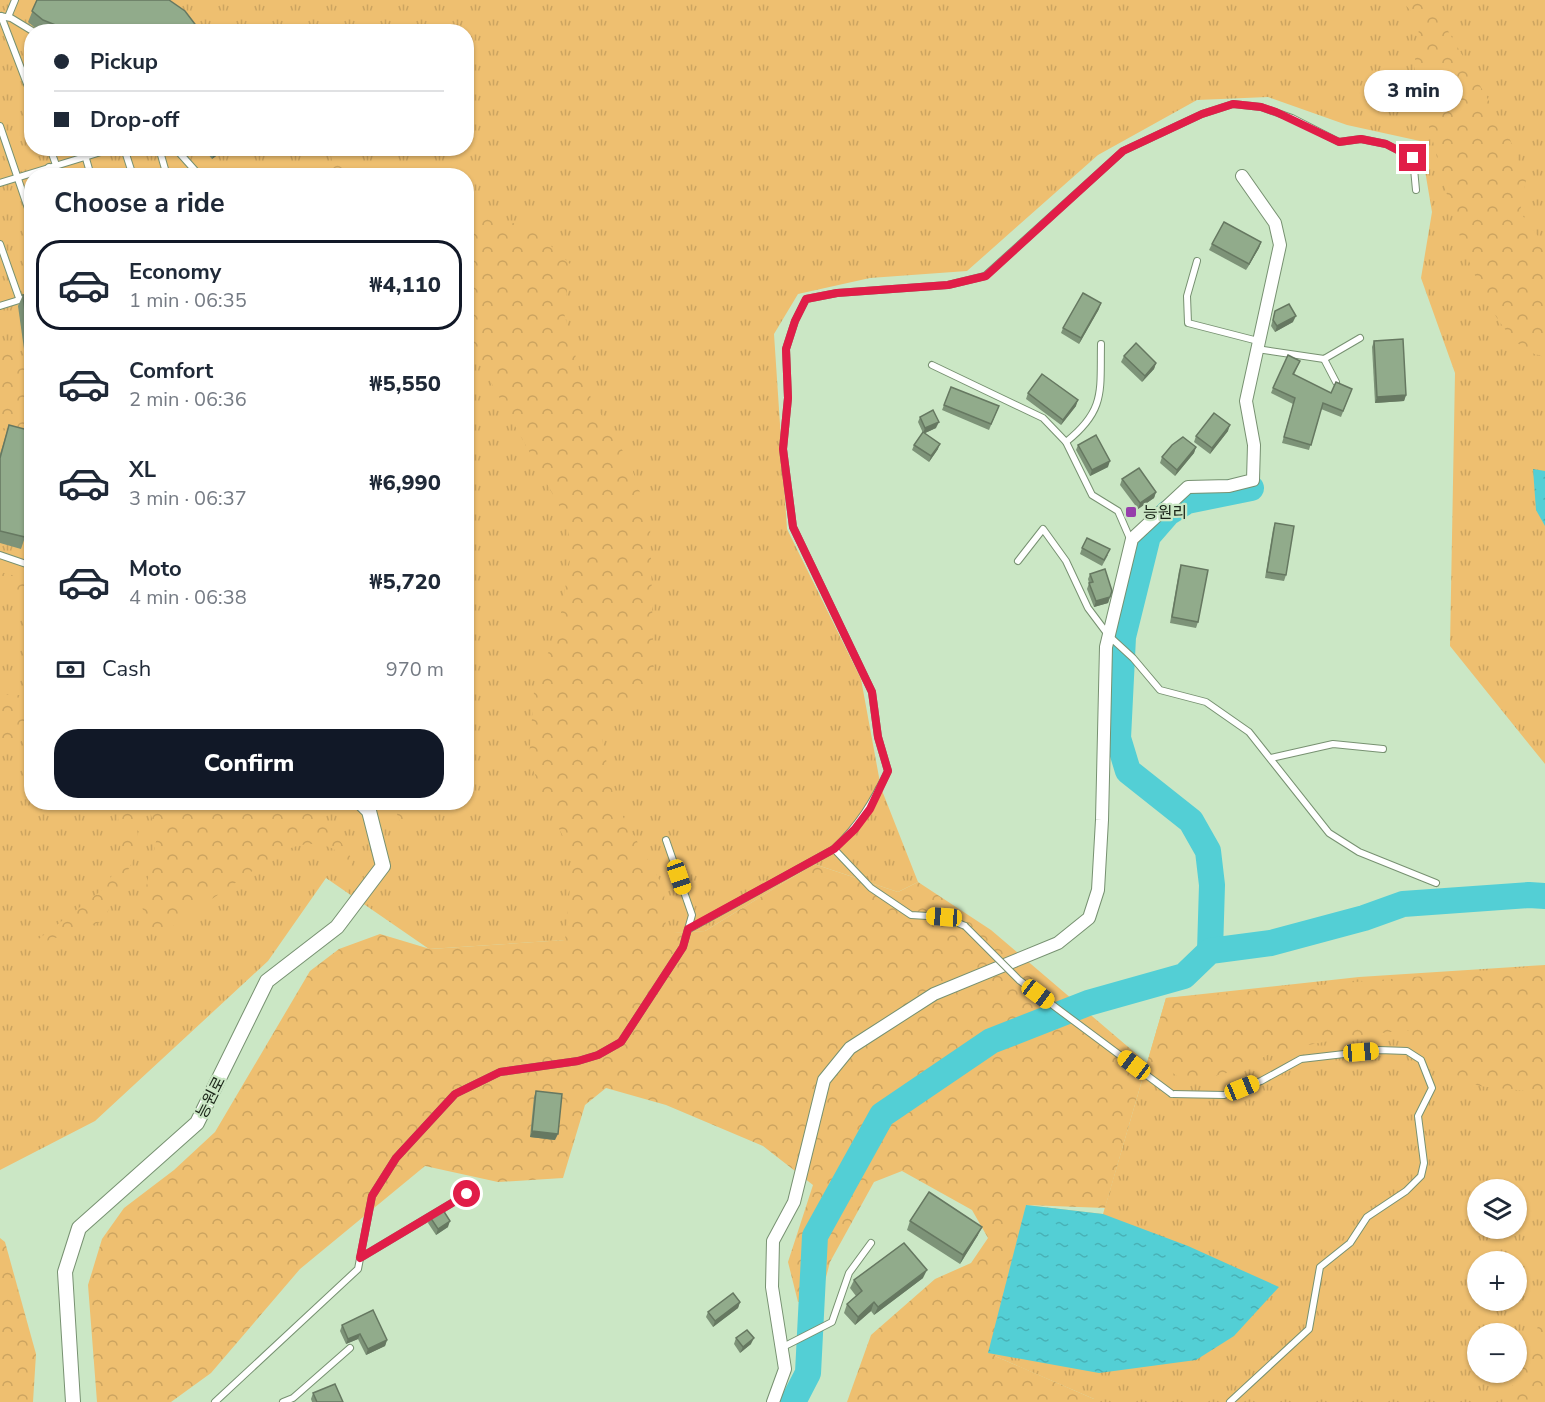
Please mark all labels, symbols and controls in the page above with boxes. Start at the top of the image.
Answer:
text: Pickup [90,47,158,77]
callout: 3 min [1364,71,1462,113]
text: 3 min [1387,77,1440,104]
text: Drop-off [90,105,179,135]
route end [1399,144,1426,171]
text: Choose a ride [54,185,225,222]
text: Economy [129,257,221,287]
icon: car [57,258,111,312]
text: ₩4,110 [369,270,441,300]
text: 1 min · 06:35 [129,287,247,314]
text: Comfort [129,356,213,386]
icon: car [57,357,111,411]
text: ₩5,550 [369,369,441,399]
text: 2 min · 06:36 [129,386,247,413]
text: XL [129,455,156,485]
icon: car [57,456,111,510]
text: ₩6,990 [369,468,441,498]
text: 3 min · 06:37 [129,485,247,512]
place label: 능원리 [1143,502,1187,524]
marker: 능원리 [1124,505,1138,519]
text: Moto [129,554,182,584]
icon: car [57,555,111,609]
text: ₩5,720 [369,567,441,597]
text: 4 min · 06:38 [129,584,247,611]
icon: cash [54,653,87,686]
text: Cash [102,654,151,684]
text: 970 m [386,656,444,683]
button: Confirm [54,729,444,798]
car [665,857,693,897]
car [925,907,963,927]
car [1018,976,1058,1012]
car [1342,1041,1380,1063]
car [1114,1047,1154,1083]
street label: 능원로 [191,1073,231,1122]
car [1222,1073,1262,1103]
map controls [1467,1179,1527,1383]
button: layers [1467,1179,1527,1239]
route start [453,1180,480,1207]
button: + [1467,1251,1527,1311]
button: − [1467,1323,1527,1383]

